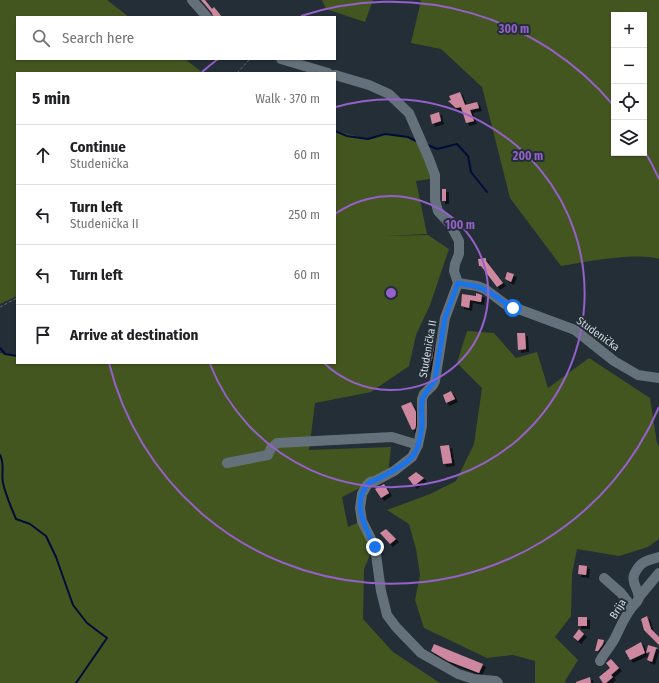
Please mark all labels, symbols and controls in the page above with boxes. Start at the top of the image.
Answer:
map controls [611,12,647,156]
button: + [611,12,647,48]
search box [16,16,336,60]
text: 300 m [498,22,529,36]
icon: search [30,27,52,49]
text: Search here [62,29,134,47]
button: − [611,48,647,84]
button: locate [611,84,647,120]
text: 5 min [32,88,70,109]
text: Walk · 370 m [255,91,320,106]
button: layers [611,120,647,156]
text: Continue [70,138,126,156]
icon: ahead [32,144,54,166]
text: 60 m [294,147,320,162]
text: 200 m [512,149,543,163]
text: Studenička [70,156,129,171]
text: Turn left [70,198,123,216]
icon: left [32,204,54,226]
text: 250 m [288,207,320,222]
text: Studenička II [70,216,139,231]
text: 100 m [445,218,475,232]
icon: left [32,264,54,286]
text: Turn left [70,266,123,284]
text: 60 m [294,267,320,282]
centre of rings [384,286,398,300]
route start [504,299,522,317]
street label: Studenička [574,314,622,354]
street label: Studenička II [417,319,439,379]
icon: arrive [32,324,54,346]
text: Arrive at destination [70,326,198,344]
route end [366,538,384,556]
street label: Brija [607,597,629,621]

